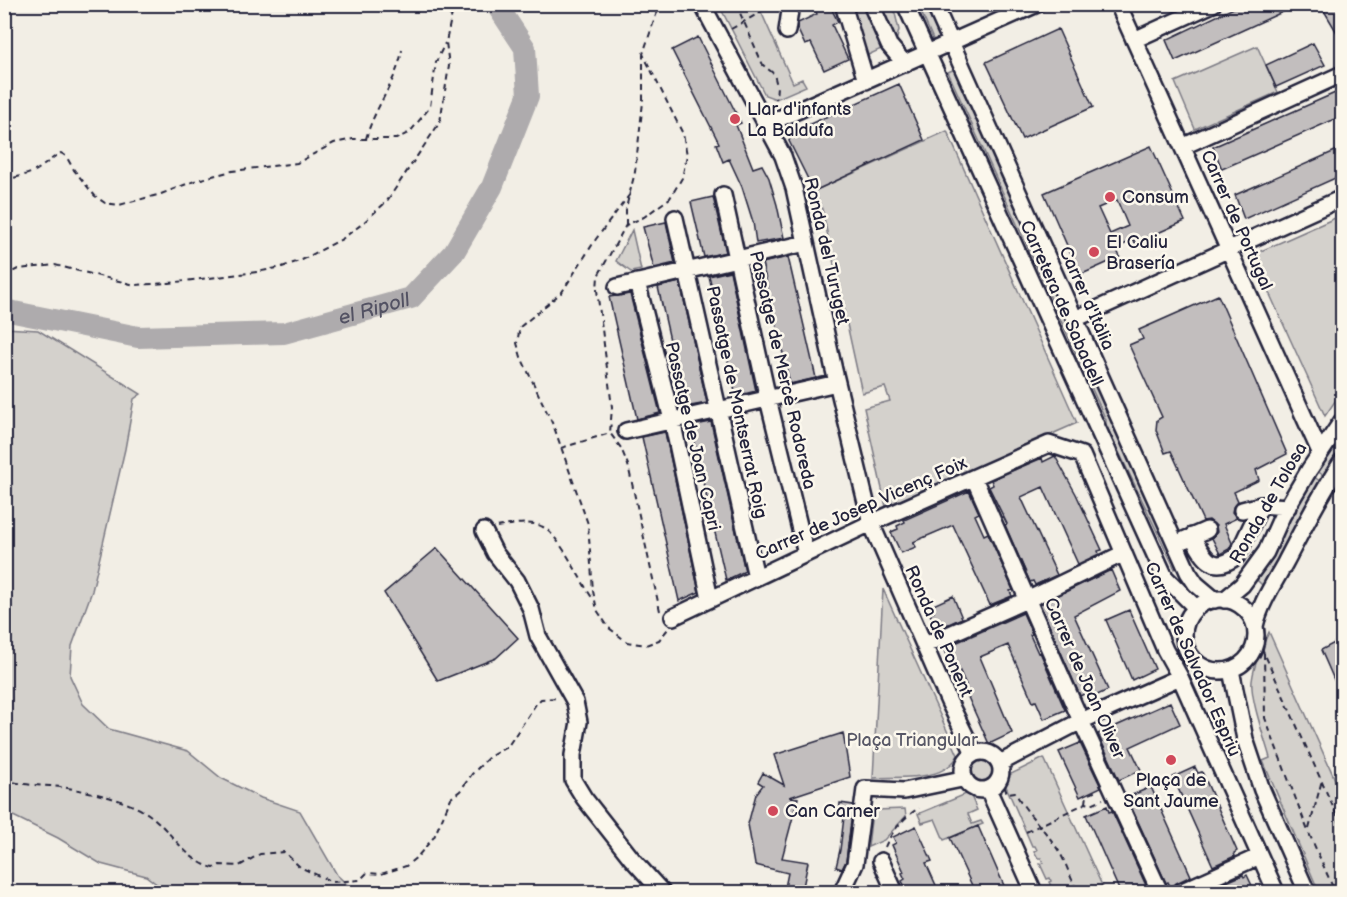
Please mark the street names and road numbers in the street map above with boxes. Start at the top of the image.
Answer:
street label: Carrer de Portugal [1196,147,1277,293]
street label: Ronda del Turuget [799,175,854,327]
street label: Carretera de Sabadell [1016,217,1108,389]
street label: Carrer d'Itàlia [1054,243,1119,353]
street label: Passatge de Mercè Rodoreda [745,249,820,491]
street label: Passatge de Montserrat Roig [702,284,771,520]
street label: Passatge de Joan Capri [661,340,724,533]
street label: Ronda de Tolosa [1225,439,1312,567]
street label: Carrer de Josep Vicenç Foix [752,452,971,565]
street label: Carrer de Salvador Espriu [1140,559,1245,760]
street label: Ronda de Ponent [900,562,977,701]
street label: Carrer de Joan Oliver [1040,594,1130,762]

